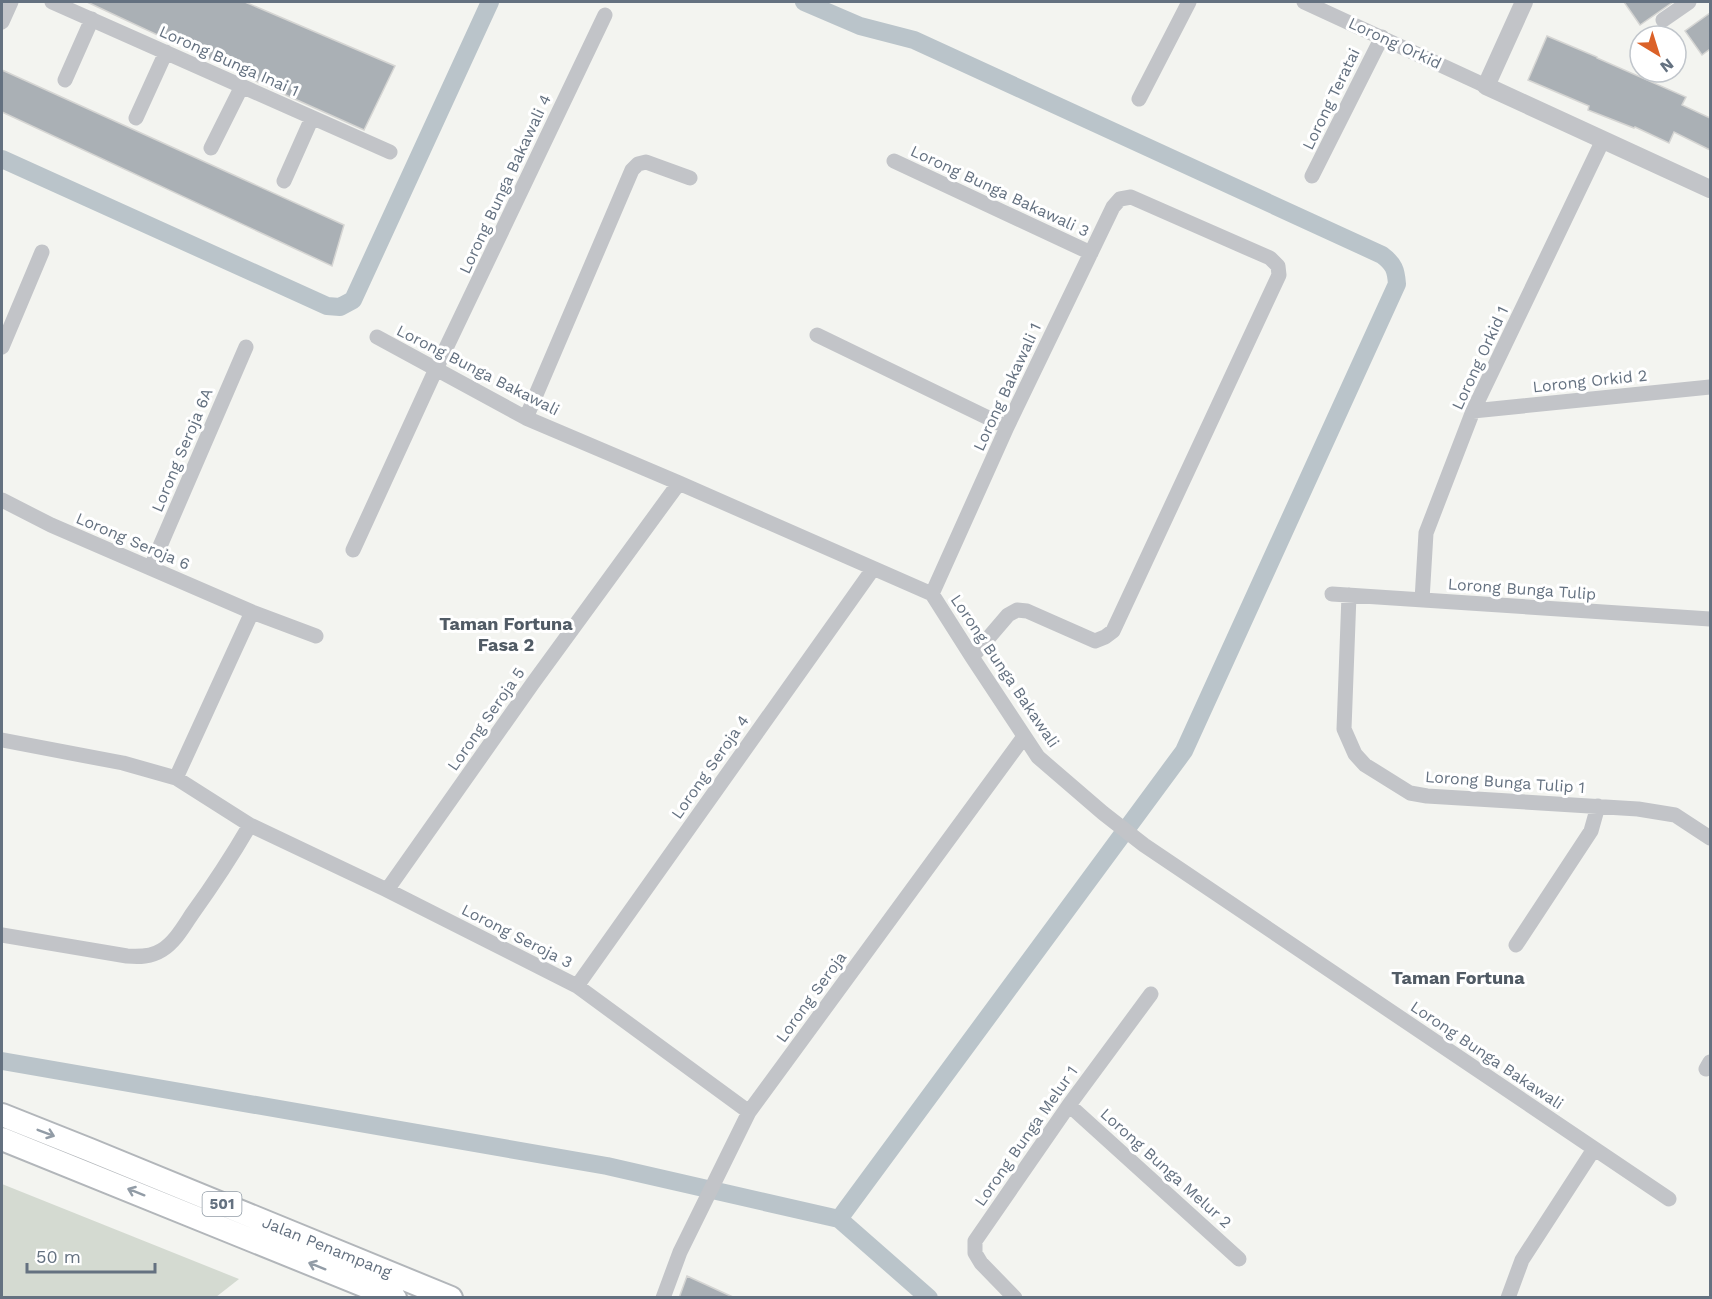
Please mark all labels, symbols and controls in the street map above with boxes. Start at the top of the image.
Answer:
street label: Lorong Orkid [1345,13,1445,73]
street label: Lorong Bunga Inai 1 [156,22,302,100]
north arrow [1628,24,1688,84]
street label: Lorong Teratai [1298,45,1364,153]
text: N [1656,54,1677,77]
street label: Lorong Bunga Bakawali 4 [455,91,555,277]
street label: Lorong Bunga Bakawali 3 [908,141,1092,241]
street label: Lorong Orkid 1 [1448,303,1512,413]
street label: Lorong Bakawali 1 [969,320,1045,454]
street label: Lorong Bunga Bakawali [393,321,563,419]
street label: Lorong Orkid 2 [1532,366,1648,396]
street label: Lorong Seroja 6A [147,385,217,515]
street label: Lorong Seroja 6 [73,508,193,574]
street label: Lorong Bunga Tulip [1447,574,1597,604]
street label: Lorong Bunga Bakawali [947,591,1063,751]
district label: Taman Fortuna Fasa 2 [439,613,573,655]
street label: Lorong Seroja 5 [443,664,529,774]
street label: Lorong Seroja 4 [667,711,753,823]
street label: Lorong Bunga Tulip 1 [1424,767,1586,797]
street label: Lorong Seroja 3 [458,900,576,972]
street label: Lorong Seroja [772,948,850,1046]
district label: Taman Fortuna [1391,967,1525,988]
street label: Lorong Bunga Bakawali [1407,997,1567,1113]
street label: Lorong Bunga Melur 1 [970,1062,1082,1210]
street label: Lorong Bunga Melur 2 [1096,1104,1236,1232]
one-way arrow [36,1128,55,1139]
one-way arrow [127,1186,146,1197]
road number: 501 [202,1192,242,1216]
street label: Jalan Penampang [260,1212,395,1282]
scale bar [27,1236,154,1274]
text: 50 m [36,1246,81,1267]
one-way arrow [308,1260,326,1271]

